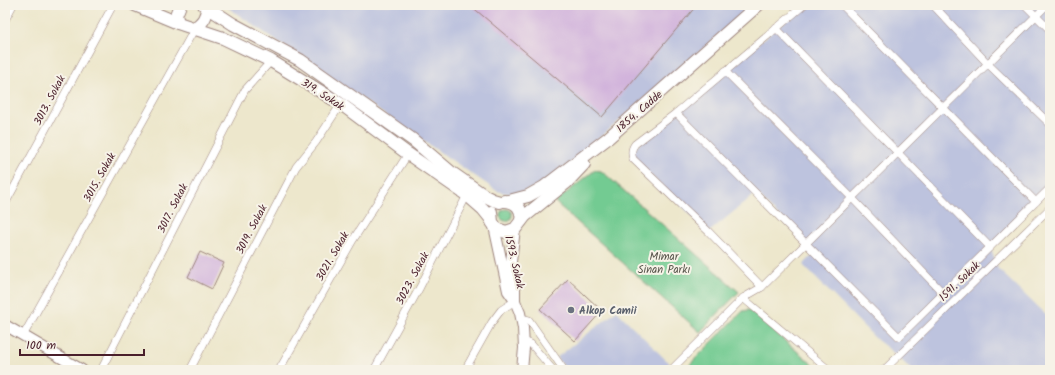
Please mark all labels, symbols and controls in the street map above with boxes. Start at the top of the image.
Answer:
street label: 3013. Sokak [29,71,71,129]
street label: 319. Sokak [297,74,348,116]
street label: 1854. Cadde [612,86,667,137]
street label: 3015. Sokak [79,149,121,206]
street label: 3017. Sokak [153,180,193,236]
street label: 3019. Sokak [231,201,273,257]
street label: 3021. Sokak [311,227,355,285]
street label: 1593. Sokak [499,234,529,292]
street label: 3023. Sokak [391,248,435,308]
park label: Mimar Sinan Parkı [638,248,690,279]
street label: 1591. Sokak [935,257,985,306]
place label: Alkop Camii [579,302,638,320]
marker: Alkop Camii [566,305,576,315]
scale bar [20,331,144,357]
text: 100 m [26,336,57,355]

